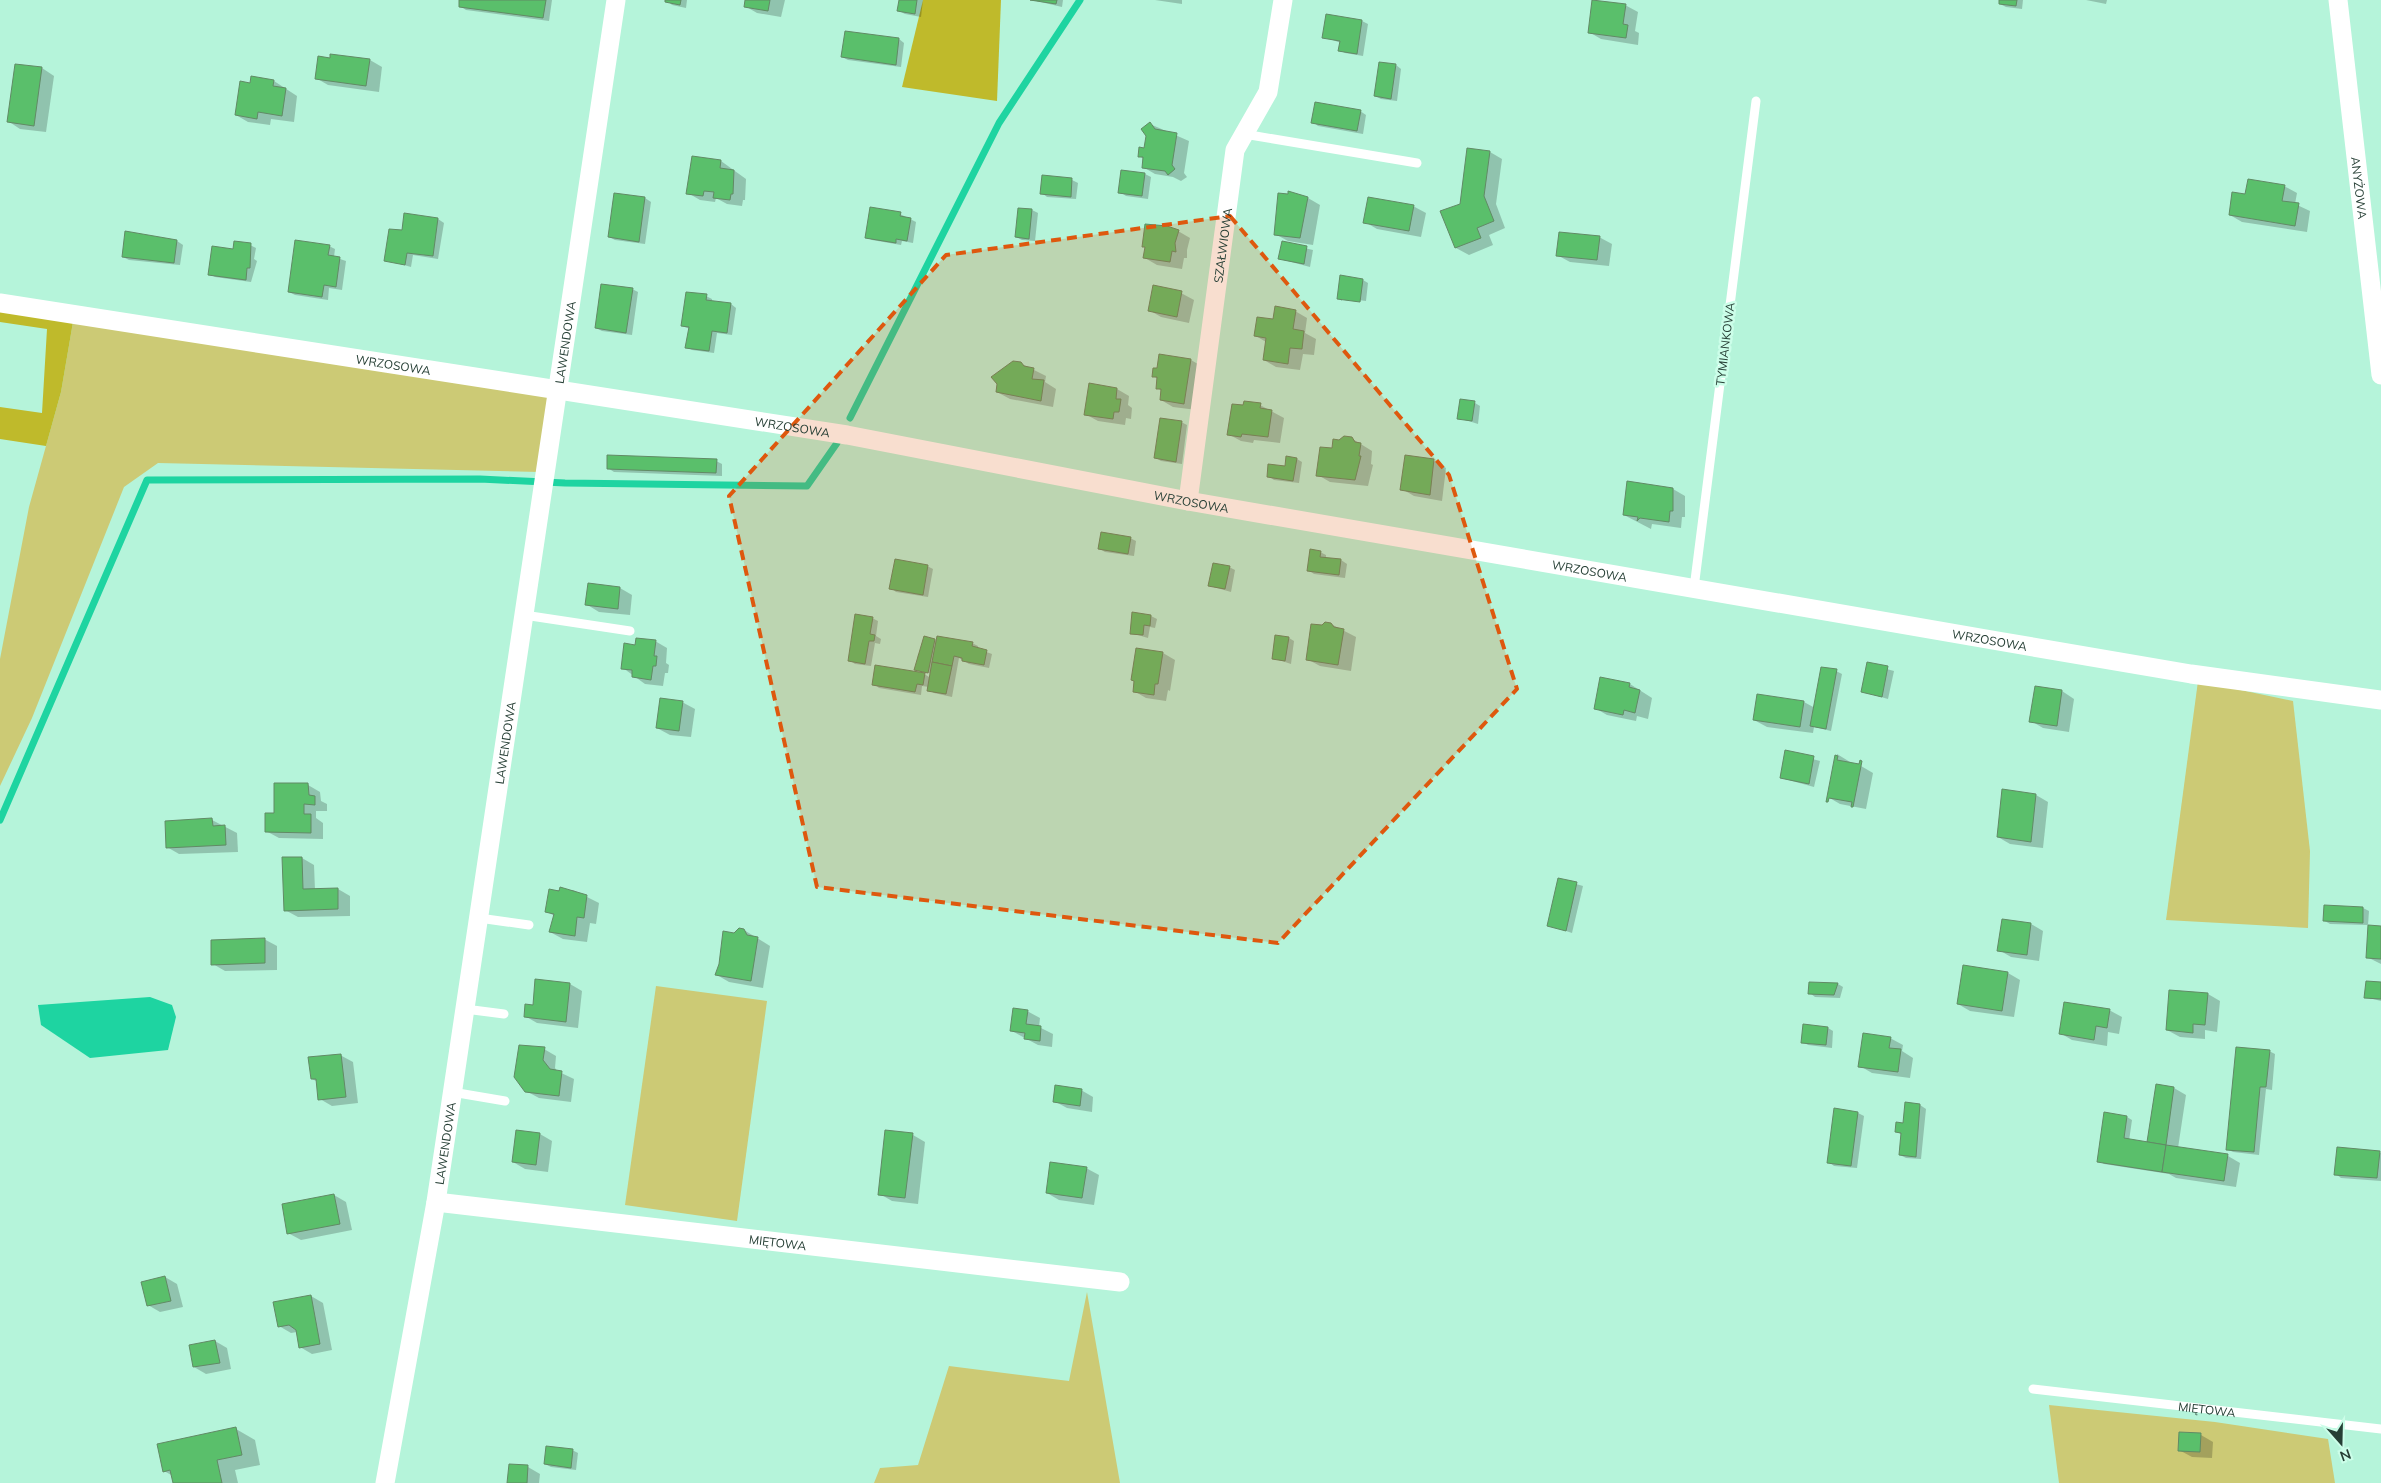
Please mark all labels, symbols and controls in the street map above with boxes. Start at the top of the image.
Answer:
street label: ANYŻOWA [2349,156,2371,220]
street label: SZAŁWIOWA [1210,207,1235,284]
street label: LAWENDOWA [551,300,578,385]
street label: TYMIANKOWA [1712,301,1738,387]
street label: WRZOSOWA [355,351,432,378]
street label: WRZOSOWA [754,413,831,440]
street label: WRZOSOWA [1153,487,1230,515]
street label: WRZOSOWA [1551,557,1628,584]
street label: WRZOSOWA [1951,626,2028,653]
street label: LAWENDOWA [491,700,518,785]
street label: LAWENDOWA [431,1101,458,1186]
street label: MIĘTOWA [748,1231,807,1253]
street label: MIĘTOWA [2177,1398,2237,1420]
north arrow [2316,1418,2366,1468]
text: N [2337,1445,2353,1465]

